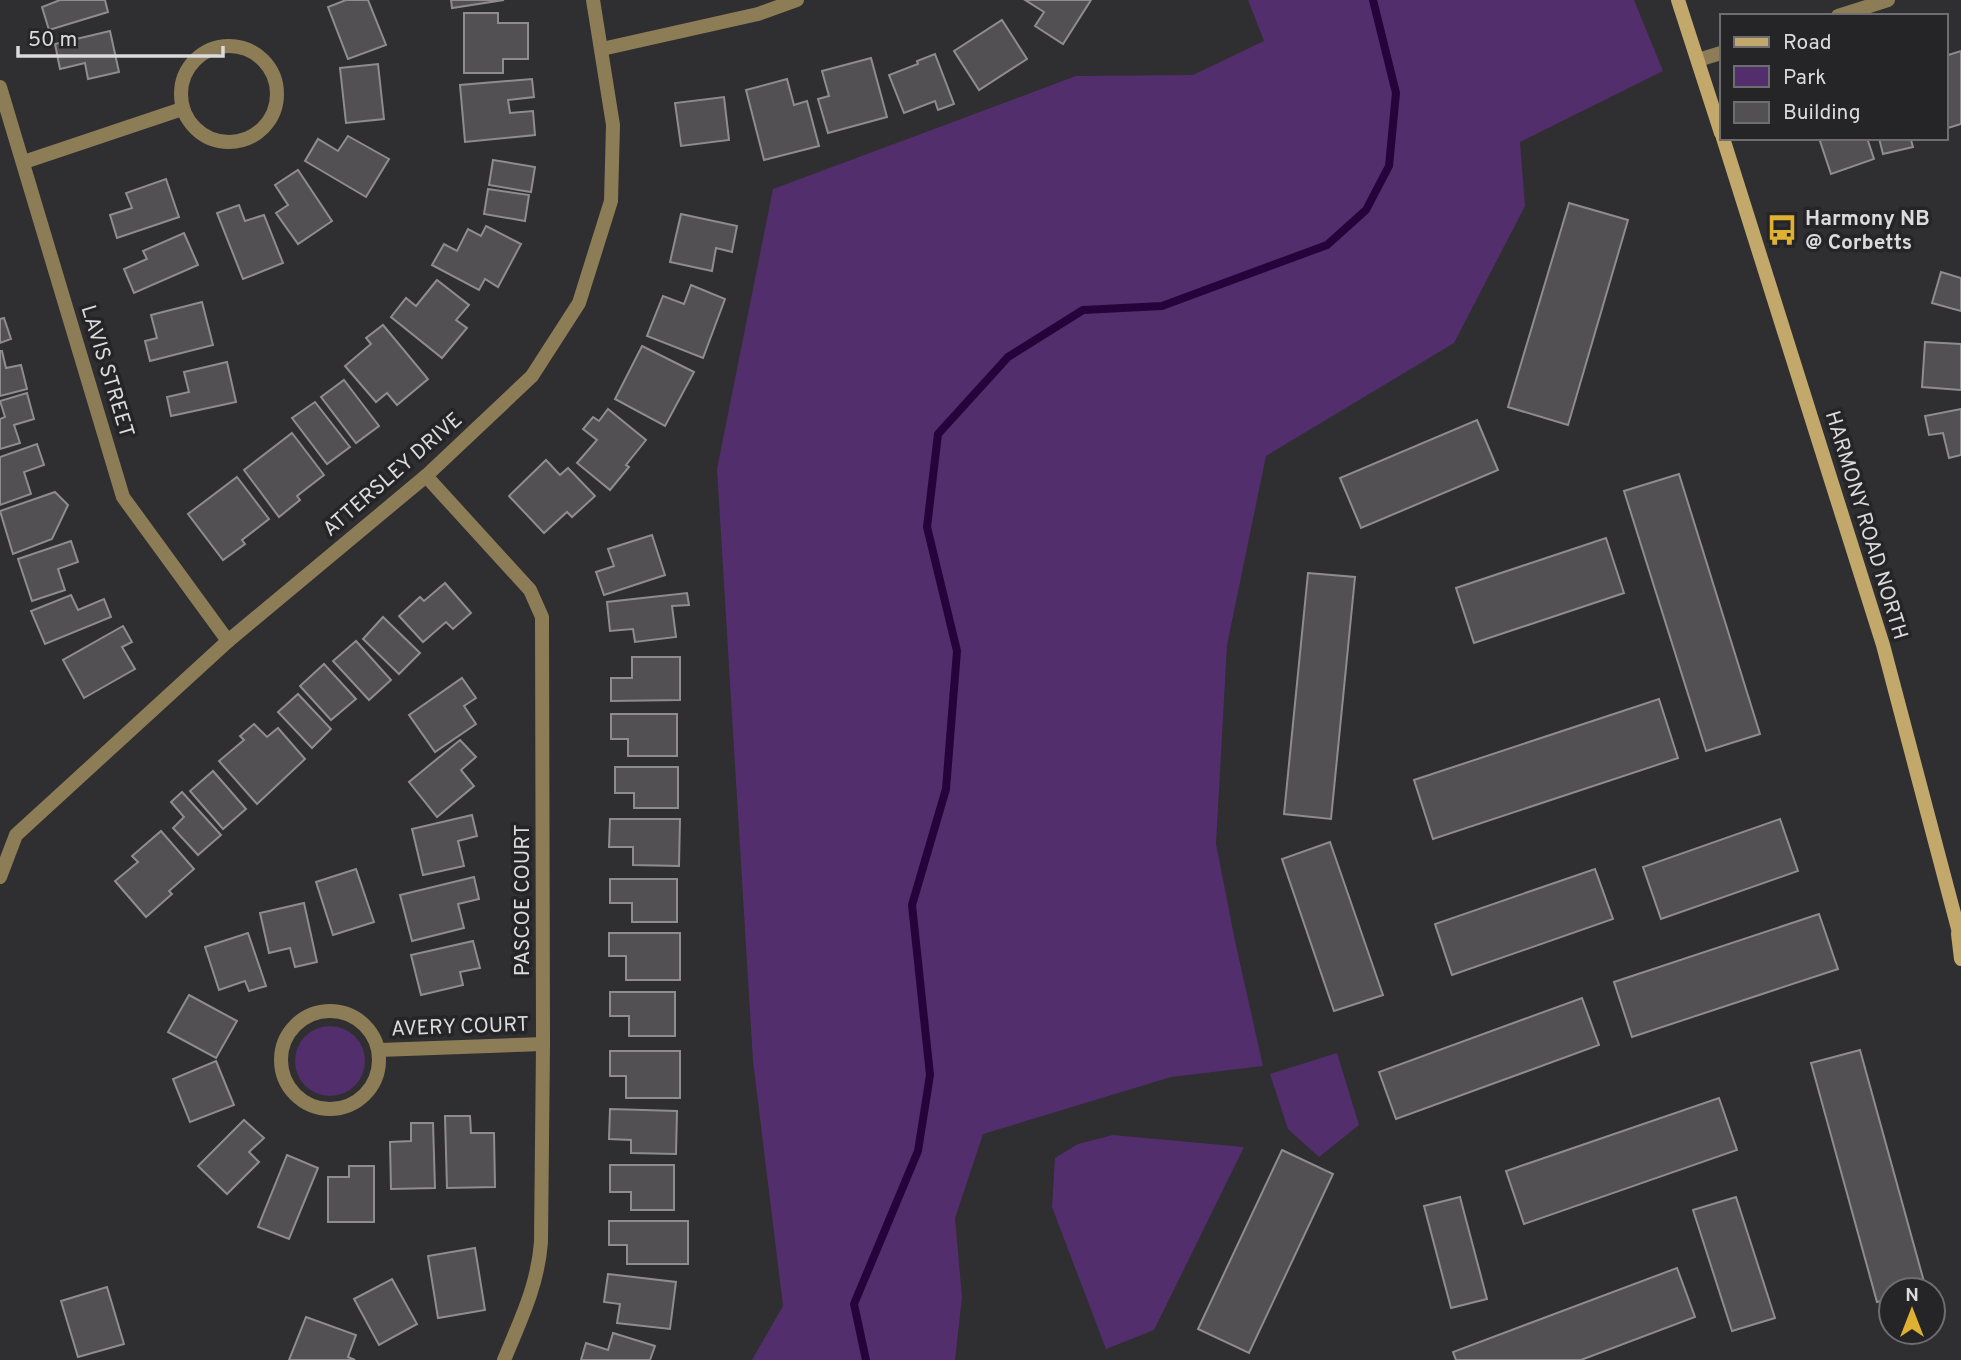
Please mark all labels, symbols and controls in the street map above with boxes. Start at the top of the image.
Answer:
scale bar [18,14,222,58]
legend [1720,14,1947,140]
text: 50 m [28,27,77,54]
text: Road [1783,30,1832,57]
text: Park [1783,65,1826,92]
text: Building [1783,100,1861,127]
place label: Harmony NB @ Corbetts [1805,206,1930,257]
bus stop icon: Harmony NB @ Corbetts [1765,213,1799,247]
street label: LAVIS STREET [74,302,140,441]
street label: ATTERSLEY DRIVE [318,407,468,543]
street label: HARMONY ROAD NORTH [1818,408,1913,643]
street label: PASCOE COURT [510,824,537,976]
street label: AVERY COURT [391,1012,530,1043]
north arrow [1877,1276,1947,1346]
text: N [1905,1284,1919,1308]

